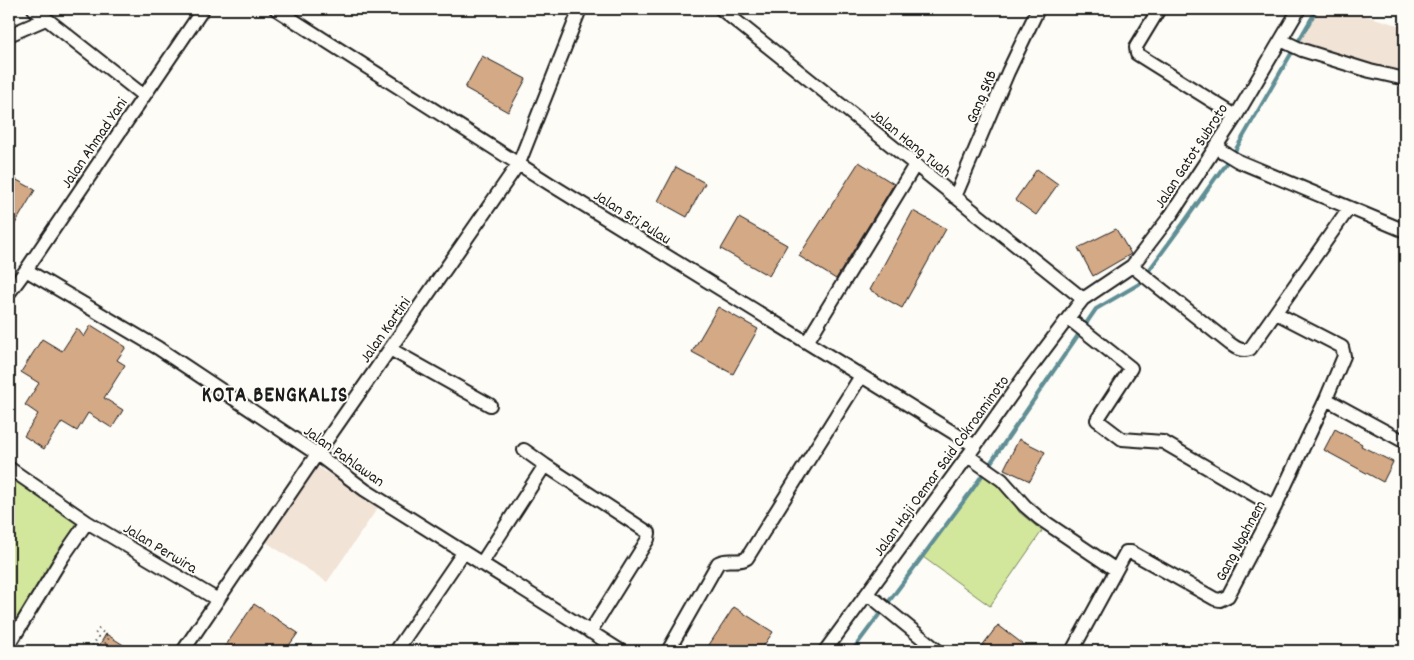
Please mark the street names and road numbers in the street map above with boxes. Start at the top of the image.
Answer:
street label: Gang SKB [961,67,1004,127]
street label: Jalan Ahmad Yani [56,93,134,193]
street label: Jalan Gatot Subroto [1150,99,1235,213]
street label: Jalan Hang Tuah [865,104,956,184]
street label: Jalan Sri Pulau [588,185,675,251]
street label: Jalan Kartini [355,293,417,368]
street label: Jalan Haji Oemar Said Cokroaminoto [868,371,1016,562]
street label: Jalan Pahlawan [298,421,389,494]
street label: Gang Ngahnem [1210,497,1272,586]
street label: Jalan Perwira [118,518,201,581]

